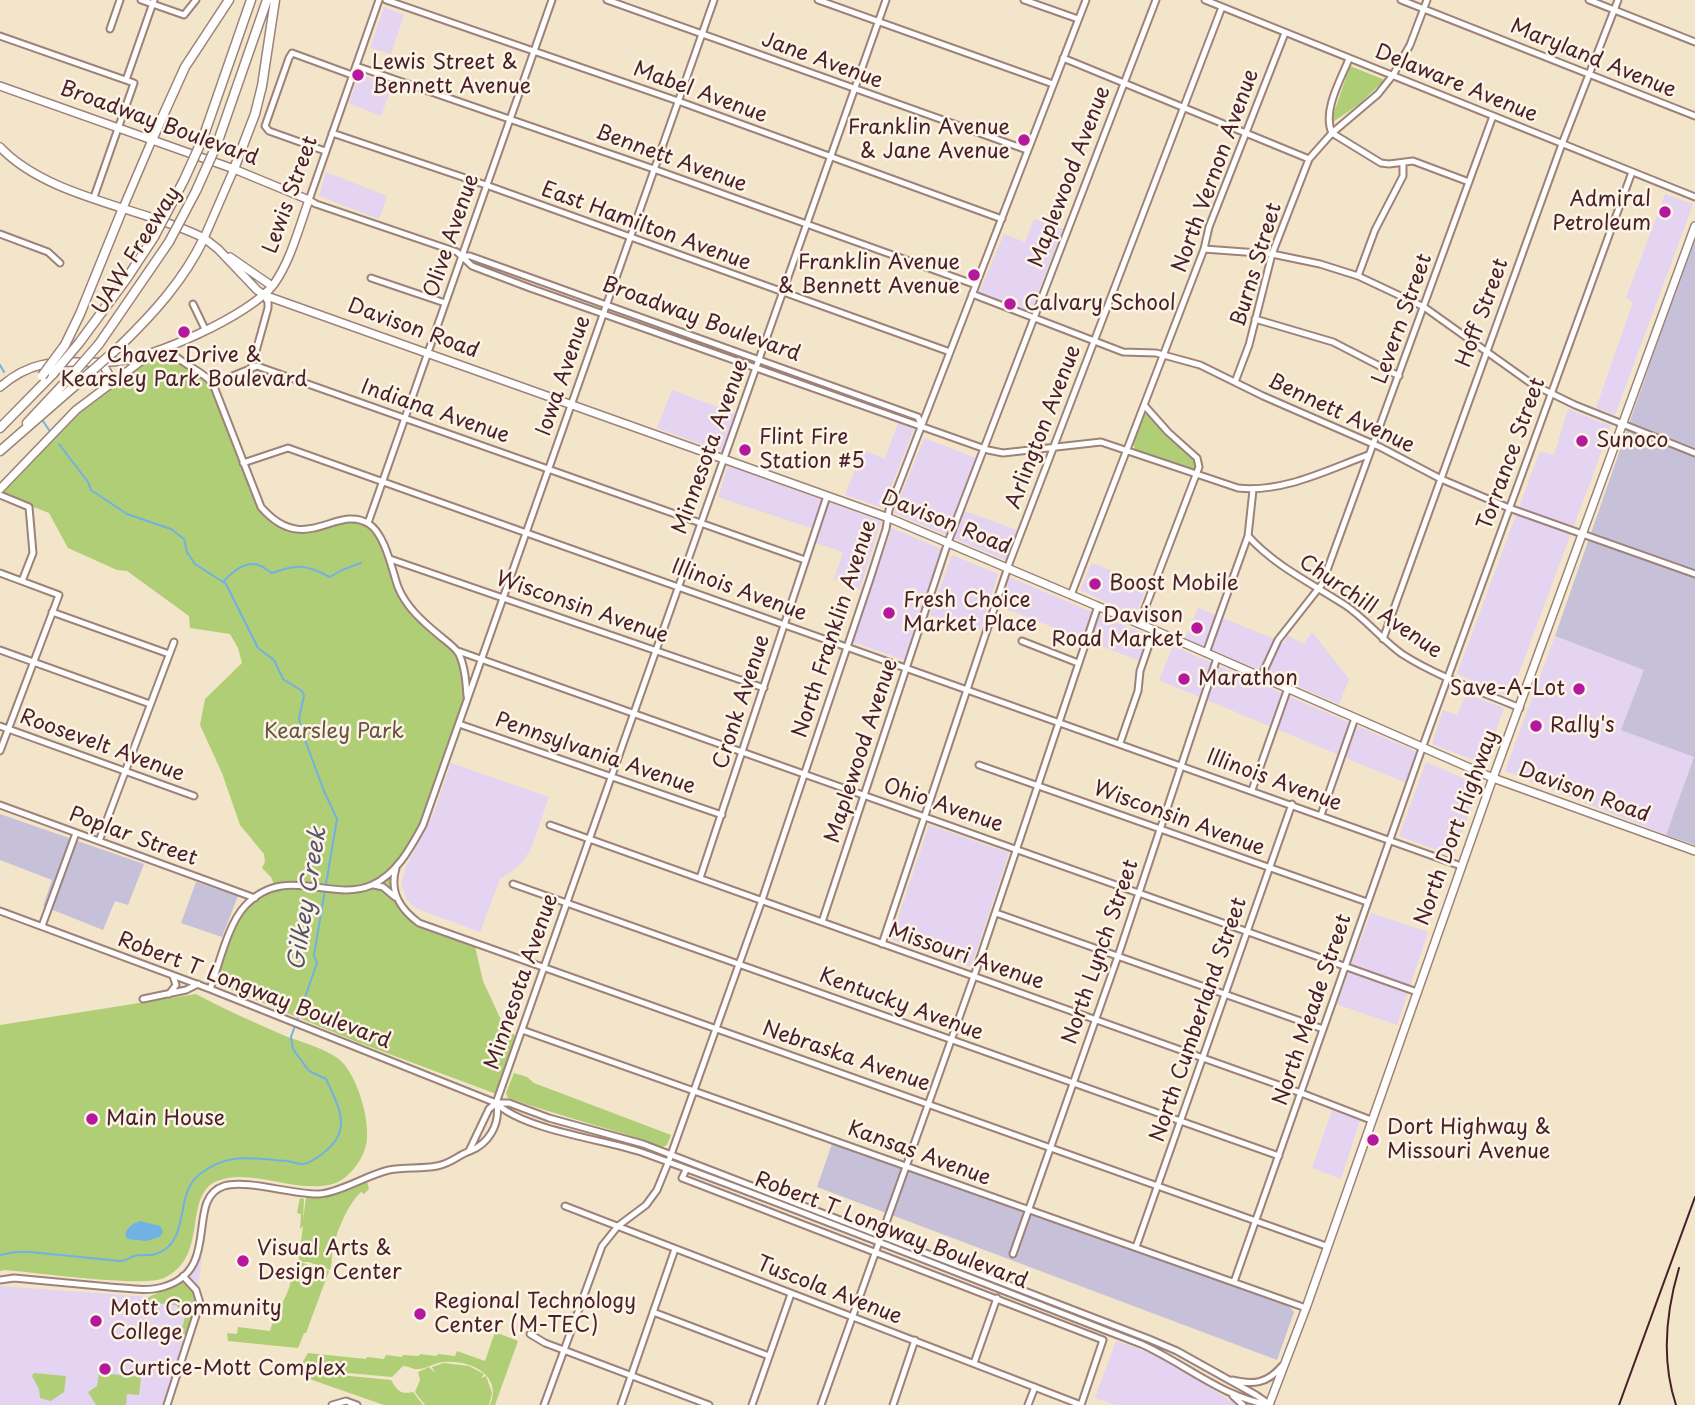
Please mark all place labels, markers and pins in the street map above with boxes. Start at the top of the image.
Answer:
place label: Lewis Street & Bennett Avenue [372,50,531,100]
marker: Lewis Street & Bennett Avenue [350,67,366,83]
place label: Franklin Avenue & Jane Avenue [848,115,1010,165]
marker: Franklin Avenue & Jane Avenue [1016,132,1032,148]
place label: Admiral Petroleum [1552,187,1651,237]
marker: Admiral Petroleum [1657,204,1673,220]
place label: Franklin Avenue & Bennett Avenue [778,250,960,300]
marker: Franklin Avenue & Bennett Avenue [966,267,982,283]
place label: Calvary School [1024,291,1176,317]
marker: Calvary School [1002,296,1018,312]
marker: Chavez Drive & Kearsley Park Boulevard [176,324,192,340]
place label: Chavez Drive & Kearsley Park Boulevard [61,343,307,393]
place label: Flint Fire Station #5 [759,425,865,475]
place label: Sunoco [1596,428,1668,454]
marker: Sunoco [1574,433,1590,449]
marker: Flint Fire Station #5 [737,442,753,458]
place label: Boost Mobile [1109,571,1239,597]
marker: Boost Mobile [1087,576,1103,592]
place label: Fresh Choice Market Place [903,588,1037,638]
place label: Davison Road Market [1052,603,1183,653]
marker: Fresh Choice Market Place [881,605,897,621]
marker: Davison Road Market [1189,620,1205,636]
place label: Marathon [1198,666,1298,692]
marker: Marathon [1176,671,1192,687]
place label: Save-A-Lot [1450,676,1565,702]
marker: Save-A-Lot [1571,681,1587,697]
place label: Rally's [1550,713,1614,739]
marker: Rally's [1528,718,1544,734]
place label: Main House [106,1106,225,1132]
marker: Main House [84,1111,100,1127]
place label: Dort Highway & Missouri Avenue [1387,1115,1551,1165]
marker: Dort Highway & Missouri Avenue [1365,1132,1381,1148]
place label: Visual Arts & Design Center [257,1236,402,1286]
marker: Visual Arts & Design Center [235,1253,251,1269]
place label: Regional Technology Center (M-TEC) [434,1289,636,1339]
place label: Mott Community College [110,1296,282,1346]
marker: Regional Technology Center (M-TEC) [412,1306,428,1322]
marker: Mott Community College [88,1313,104,1329]
place label: Curtice-Mott Complex [119,1356,346,1382]
marker: Curtice-Mott Complex [97,1361,113,1377]

